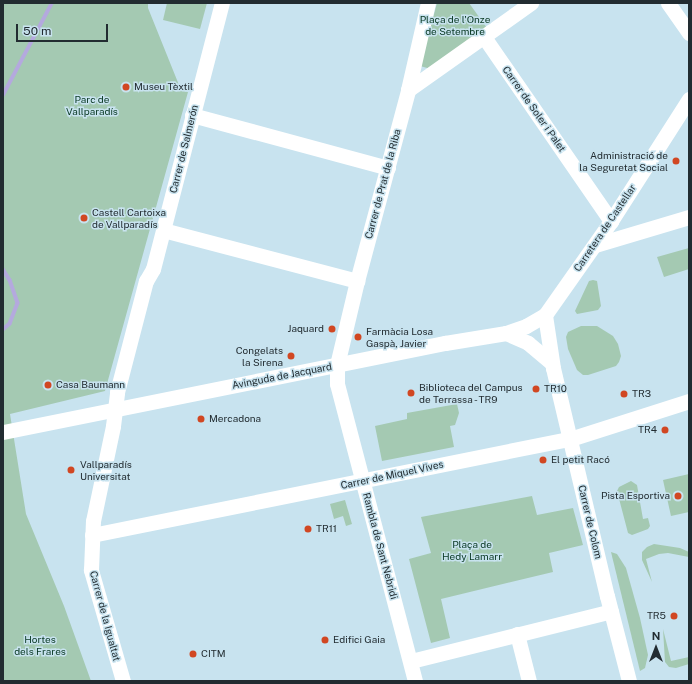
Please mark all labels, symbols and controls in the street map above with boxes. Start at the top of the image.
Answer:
park label: Plaça de l'Onze de Setembre [420,13,490,36]
scale bar [18,16,110,42]
text: 50 m [23,24,51,38]
street label: Carrer de Soler i Palet [500,64,568,154]
place label: Museu Tèxtil [134,81,193,93]
marker: Museu Tèxtil [121,82,131,92]
park label: Parc de Vallparadís [66,93,118,116]
street label: Carrer de Salmerón [167,103,201,195]
street label: Carrer de Prat de la Riba [363,128,403,240]
place label: Administració de la Seguretat Social [579,149,668,172]
marker: Administració de la Seguretat Social [671,156,681,166]
street label: Carretera de Castellar [571,182,639,274]
place label: Castell Cartoixa de Vallparadís [92,206,166,230]
marker: Castell Cartoixa de Vallparadís [79,213,89,223]
place label: Jaquard [288,323,324,335]
marker: Jaquard [327,324,337,334]
place label: Farmàcia Losa Gaspà, Javier [366,325,433,348]
marker: Farmàcia Losa Gaspà, Javier [353,332,363,342]
place label: Congelats la Sirena [236,344,283,368]
marker: Congelats la Sirena [286,351,296,361]
street label: Avinguda de Jacquard [231,360,333,392]
place label: Casa Baumann [56,379,125,391]
marker: Casa Baumann [43,380,53,390]
place label: Biblioteca del Campus de Terrassa - TR9 [419,381,523,404]
place label: TR10 [544,383,567,395]
marker: TR10 [531,384,541,394]
marker: Biblioteca del Campus de Terrassa - TR9 [406,388,416,398]
place label: TR3 [632,388,651,400]
marker: TR3 [619,389,629,399]
place label: Mercadona [209,413,261,425]
marker: Mercadona [196,414,206,424]
place label: TR4 [638,424,657,436]
marker: TR4 [660,425,670,435]
place label: El petit Racó [551,454,610,466]
marker: El petit Racó [538,455,548,465]
place label: Vallparadís Universitat [80,458,132,482]
street label: Carrer de Miquel Vives [339,458,445,492]
marker: Vallparadís Universitat [65,464,77,476]
street label: Carrer de Colom [576,484,604,560]
place label: Pista Esportiva [601,490,670,502]
street label: Rambla de Sant Nebridi [360,491,400,601]
marker: Pista Esportiva [673,491,683,501]
place label: TR11 [316,523,337,535]
marker: TR11 [303,524,313,534]
park label: Plaça de Hedy Lamarr [442,538,502,562]
street label: Carrer de la Igualtat [87,570,123,662]
place label: TR5 [647,610,666,622]
marker: TR5 [669,611,679,621]
north arrow [636,628,676,668]
text: N [652,630,660,642]
park label: Hortes dels Frares [14,633,66,656]
place label: Edifici Gaia [333,634,385,646]
marker: Edifici Gaia [320,635,330,645]
place label: CITM [201,648,226,660]
marker: CITM [188,649,198,659]

